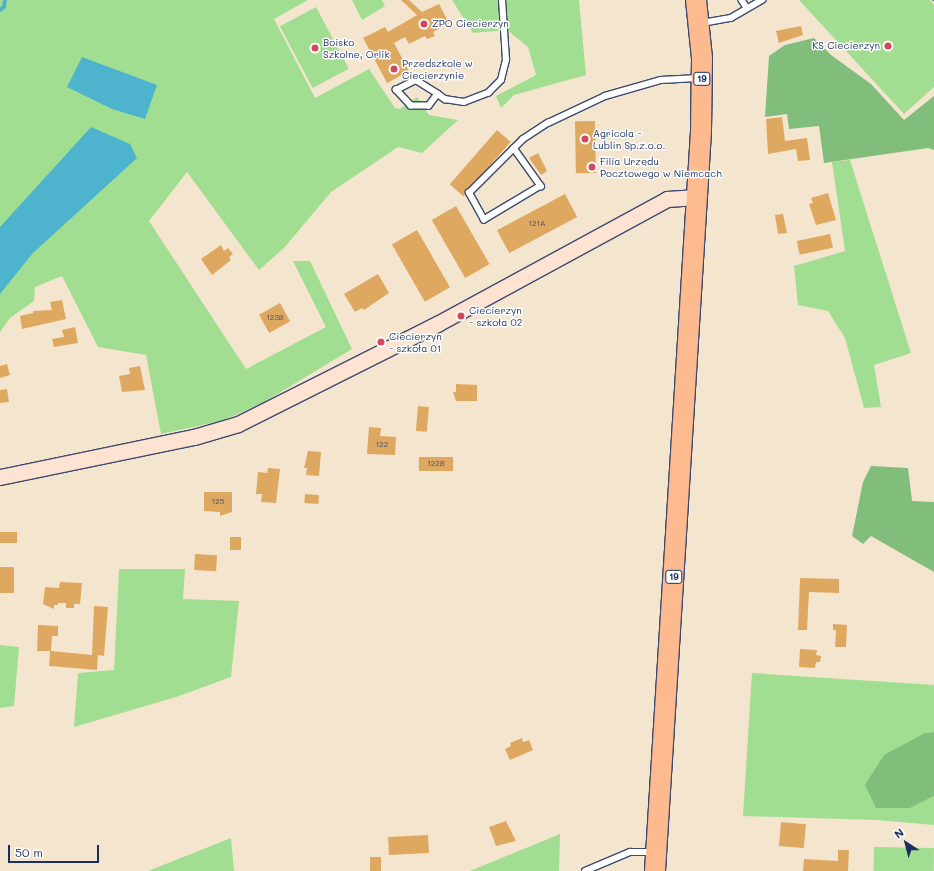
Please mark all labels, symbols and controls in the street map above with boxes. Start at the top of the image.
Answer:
place label: ZPO Ciecierzyn [432,18,509,30]
marker: ZPO Ciecierzyn [419,19,429,29]
place label: Boisko Szkolne, Orlik [323,36,390,60]
place label: KS Ciecierzyn [812,40,880,52]
marker: KS Ciecierzyn [883,41,893,51]
marker: Boisko Szkolne, Orlik [310,43,320,53]
place label: Przedszkole w Ciecierzynie [402,57,473,80]
marker: Przedszkole w Ciecierzynie [389,64,399,74]
road number: 19 [693,72,711,86]
place label: Agricola - Lublin Sp.z.o.o. [593,127,665,150]
marker: Agricola - Lublin Sp.z.o.o. [580,134,590,144]
place label: Filia Urzędu Pocztowego w Niemcach [600,155,722,178]
marker: Filia Urzędu Pocztowego w Niemcach [587,162,597,172]
house number: 121A [528,219,546,229]
place label: Ciecierzyn - szkoła 02 [469,304,522,328]
marker: Ciecierzyn - szkoła 02 [456,311,466,321]
house number: 123B [266,313,284,323]
place label: Ciecierzyn - szkoła 01 [389,330,442,354]
marker: Ciecierzyn - szkoła 01 [376,337,386,347]
house number: 122 [376,440,388,450]
house number: 122B [427,459,445,469]
house number: 125 [212,497,224,507]
road number: 19 [665,570,683,584]
north arrow [886,823,926,863]
text: N [891,824,906,841]
scale bar [10,837,101,863]
text: 50 m [15,844,43,860]

